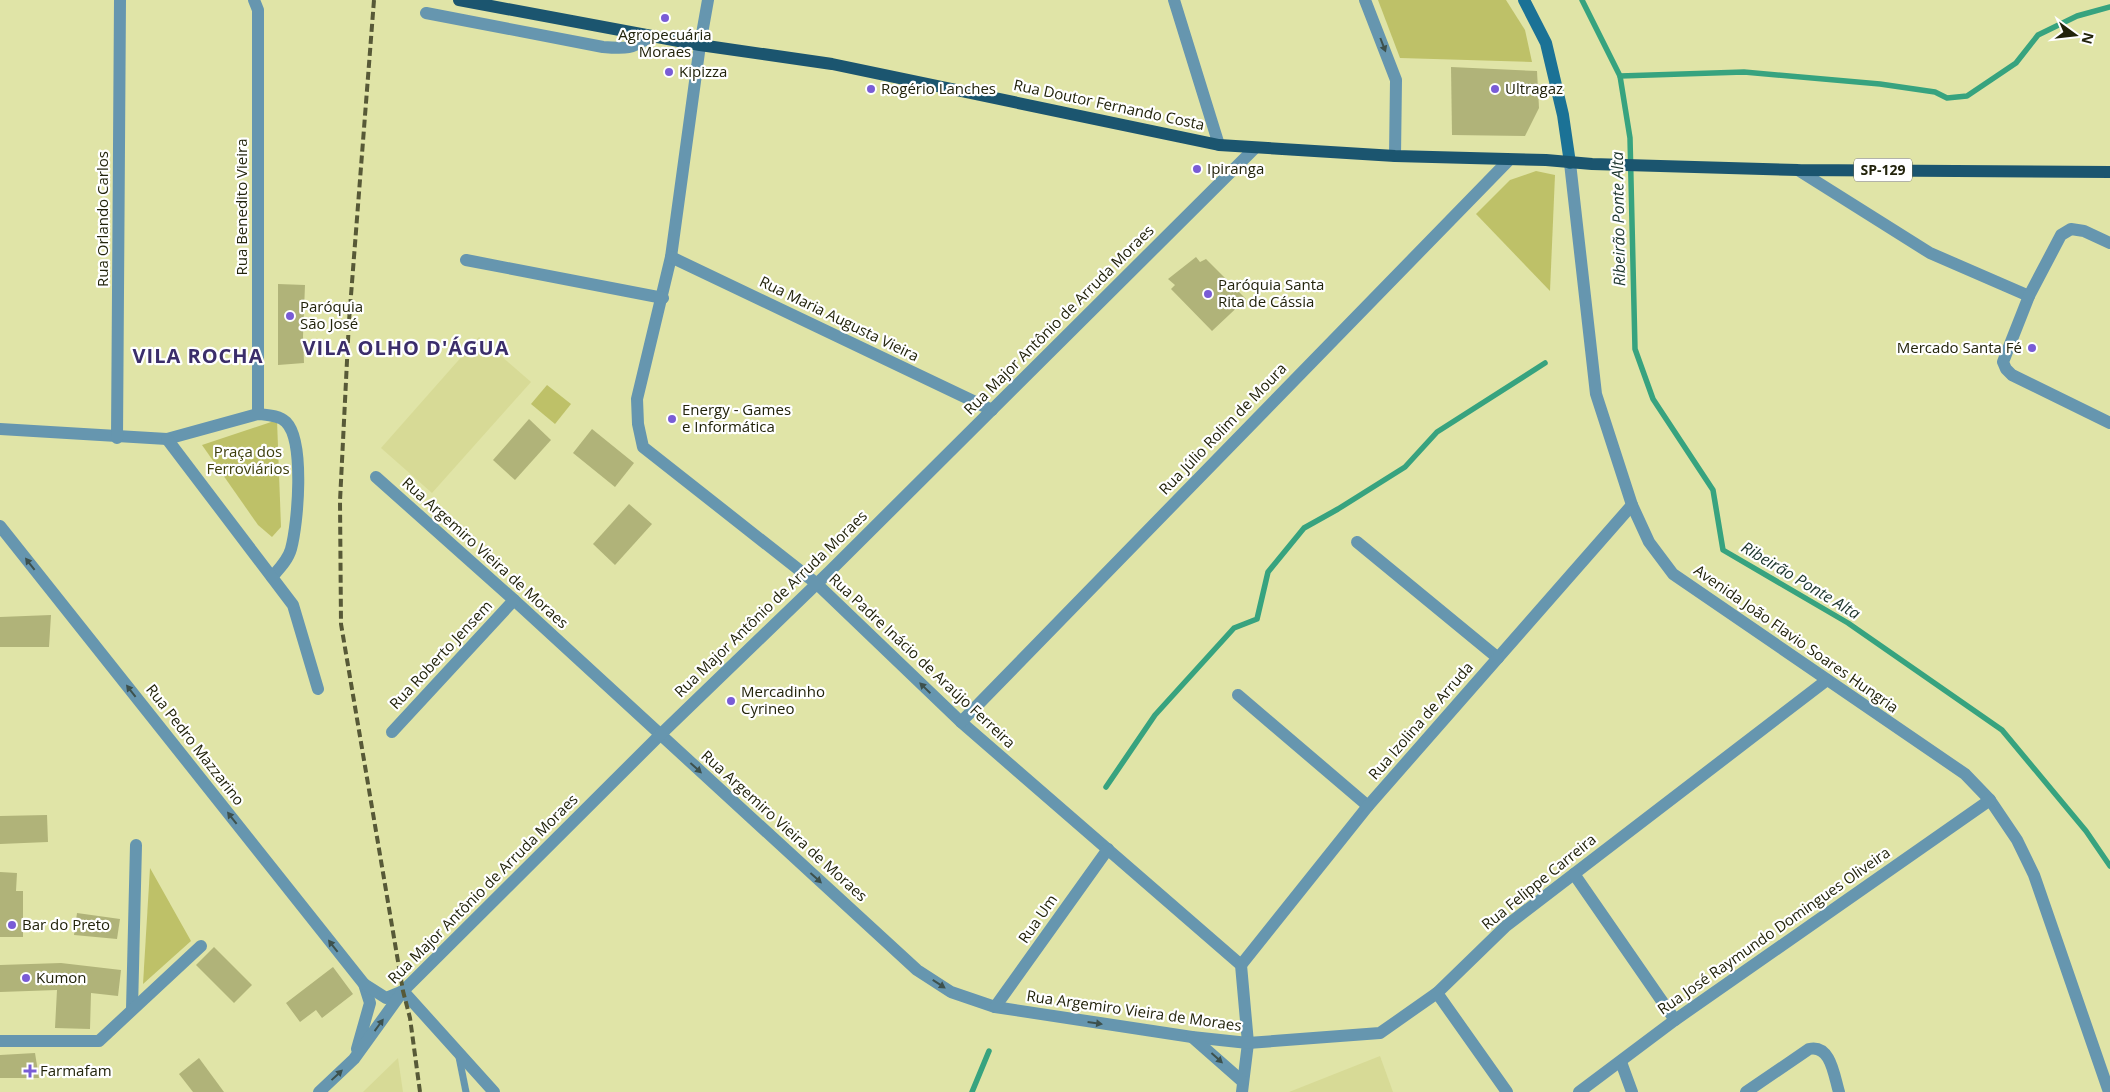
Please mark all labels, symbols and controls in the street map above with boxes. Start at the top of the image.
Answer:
north arrow [2050,10,2100,60]
marker: Agropecuária Moraes [659,12,671,24]
place label: Agropecuária Moraes [618,24,712,61]
text: N [2077,31,2099,46]
one-way arrow [1380,38,1387,53]
place label: Kipizza [679,61,727,81]
marker: Kipizza [663,66,675,78]
street label: Rua Doutor Fernando Costa [1012,74,1206,134]
place label: Rogério Lanches [881,78,996,98]
place label: Ultragaz [1505,78,1563,98]
marker: Rogério Lanches [865,83,877,95]
marker: Ultragaz [1489,83,1501,95]
street label: Rua Benedito Vieira [231,138,251,276]
street label: Rua Orlando Carlos [92,151,112,287]
water label: Ribeirão Ponte Alta [1606,151,1630,287]
place label: Ipiranga [1207,158,1264,178]
road number: SP-129 [1854,158,1912,182]
marker: Ipiranga [1191,163,1203,175]
street label: Rua Major Antônio de Arruda Moraes [959,220,1158,419]
street label: Rua Maria Augusta Vieira [756,271,922,365]
place label: Paróquia Santa Rita de Cássia [1218,274,1324,311]
marker: Paróquia Santa Rita de Cássia [1202,288,1214,300]
place label: Paróquia São José [300,296,363,333]
marker: Paróquia São José [284,310,296,322]
district label: VILA OLHO D'ÁGUA [303,334,509,361]
place label: Mercado Santa Fé [1897,337,2022,357]
district label: VILA ROCHA [133,342,263,369]
marker: Mercado Santa Fé [2026,342,2038,354]
street label: Rua Júlio Rolim de Moura [1154,358,1291,498]
place label: Energy - Games e Informática [682,399,791,436]
marker: Energy - Games e Informática [666,413,678,425]
park label: Praça dos Ferroviários [206,441,290,478]
street label: Rua Argemiro Vieira de Moraes [398,472,573,632]
street label: Rua Major Antônio de Arruda Moraes [670,506,871,701]
water label: Ribeirão Ponte Alta [1737,536,1865,624]
one-way arrow [25,558,36,571]
street label: Avenida João Flavio Soares Hungria [1690,560,1903,717]
street label: Rua Padre Inácio de Araújo Ferreira [825,568,1020,752]
street label: Rua Roberto Jensem [385,596,496,713]
street label: Rua Izolina de Arruda [1364,657,1477,783]
street label: Rua Pedro Mazzarino [142,680,249,809]
place label: Mercadinho Cyrineo [741,681,825,718]
one-way arrow [920,682,932,694]
one-way arrow [126,685,137,698]
marker: Mercadinho Cyrineo [725,695,737,707]
street label: Rua Argemiro Vieira de Moraes [697,745,872,905]
one-way arrow [690,762,702,774]
street label: Rua Major Antônio de Arruda Moraes [383,789,582,988]
one-way arrow [227,812,238,825]
street label: Rua Felippe Carreira [1477,829,1600,934]
street label: Rua José Raymundo Domingues Oliveira [1653,842,1894,1019]
one-way arrow [810,872,823,883]
street label: Rua Um [1013,890,1061,947]
place label: Bar do Preto [22,914,110,934]
marker: Bar do Preto [6,919,18,931]
one-way arrow [328,939,339,952]
place label: Kumon [36,967,87,987]
marker: Kumon [20,972,32,984]
one-way arrow [932,979,945,989]
street label: Rua Argemiro Vieira de Moraes [1025,985,1243,1035]
one-way arrow [374,1018,384,1032]
one-way arrow [1087,1019,1103,1027]
one-way arrow [1211,1053,1224,1064]
place label: Farmafam [40,1060,112,1080]
marker: Farmafam [24,1065,36,1077]
one-way arrow [330,1069,342,1081]

